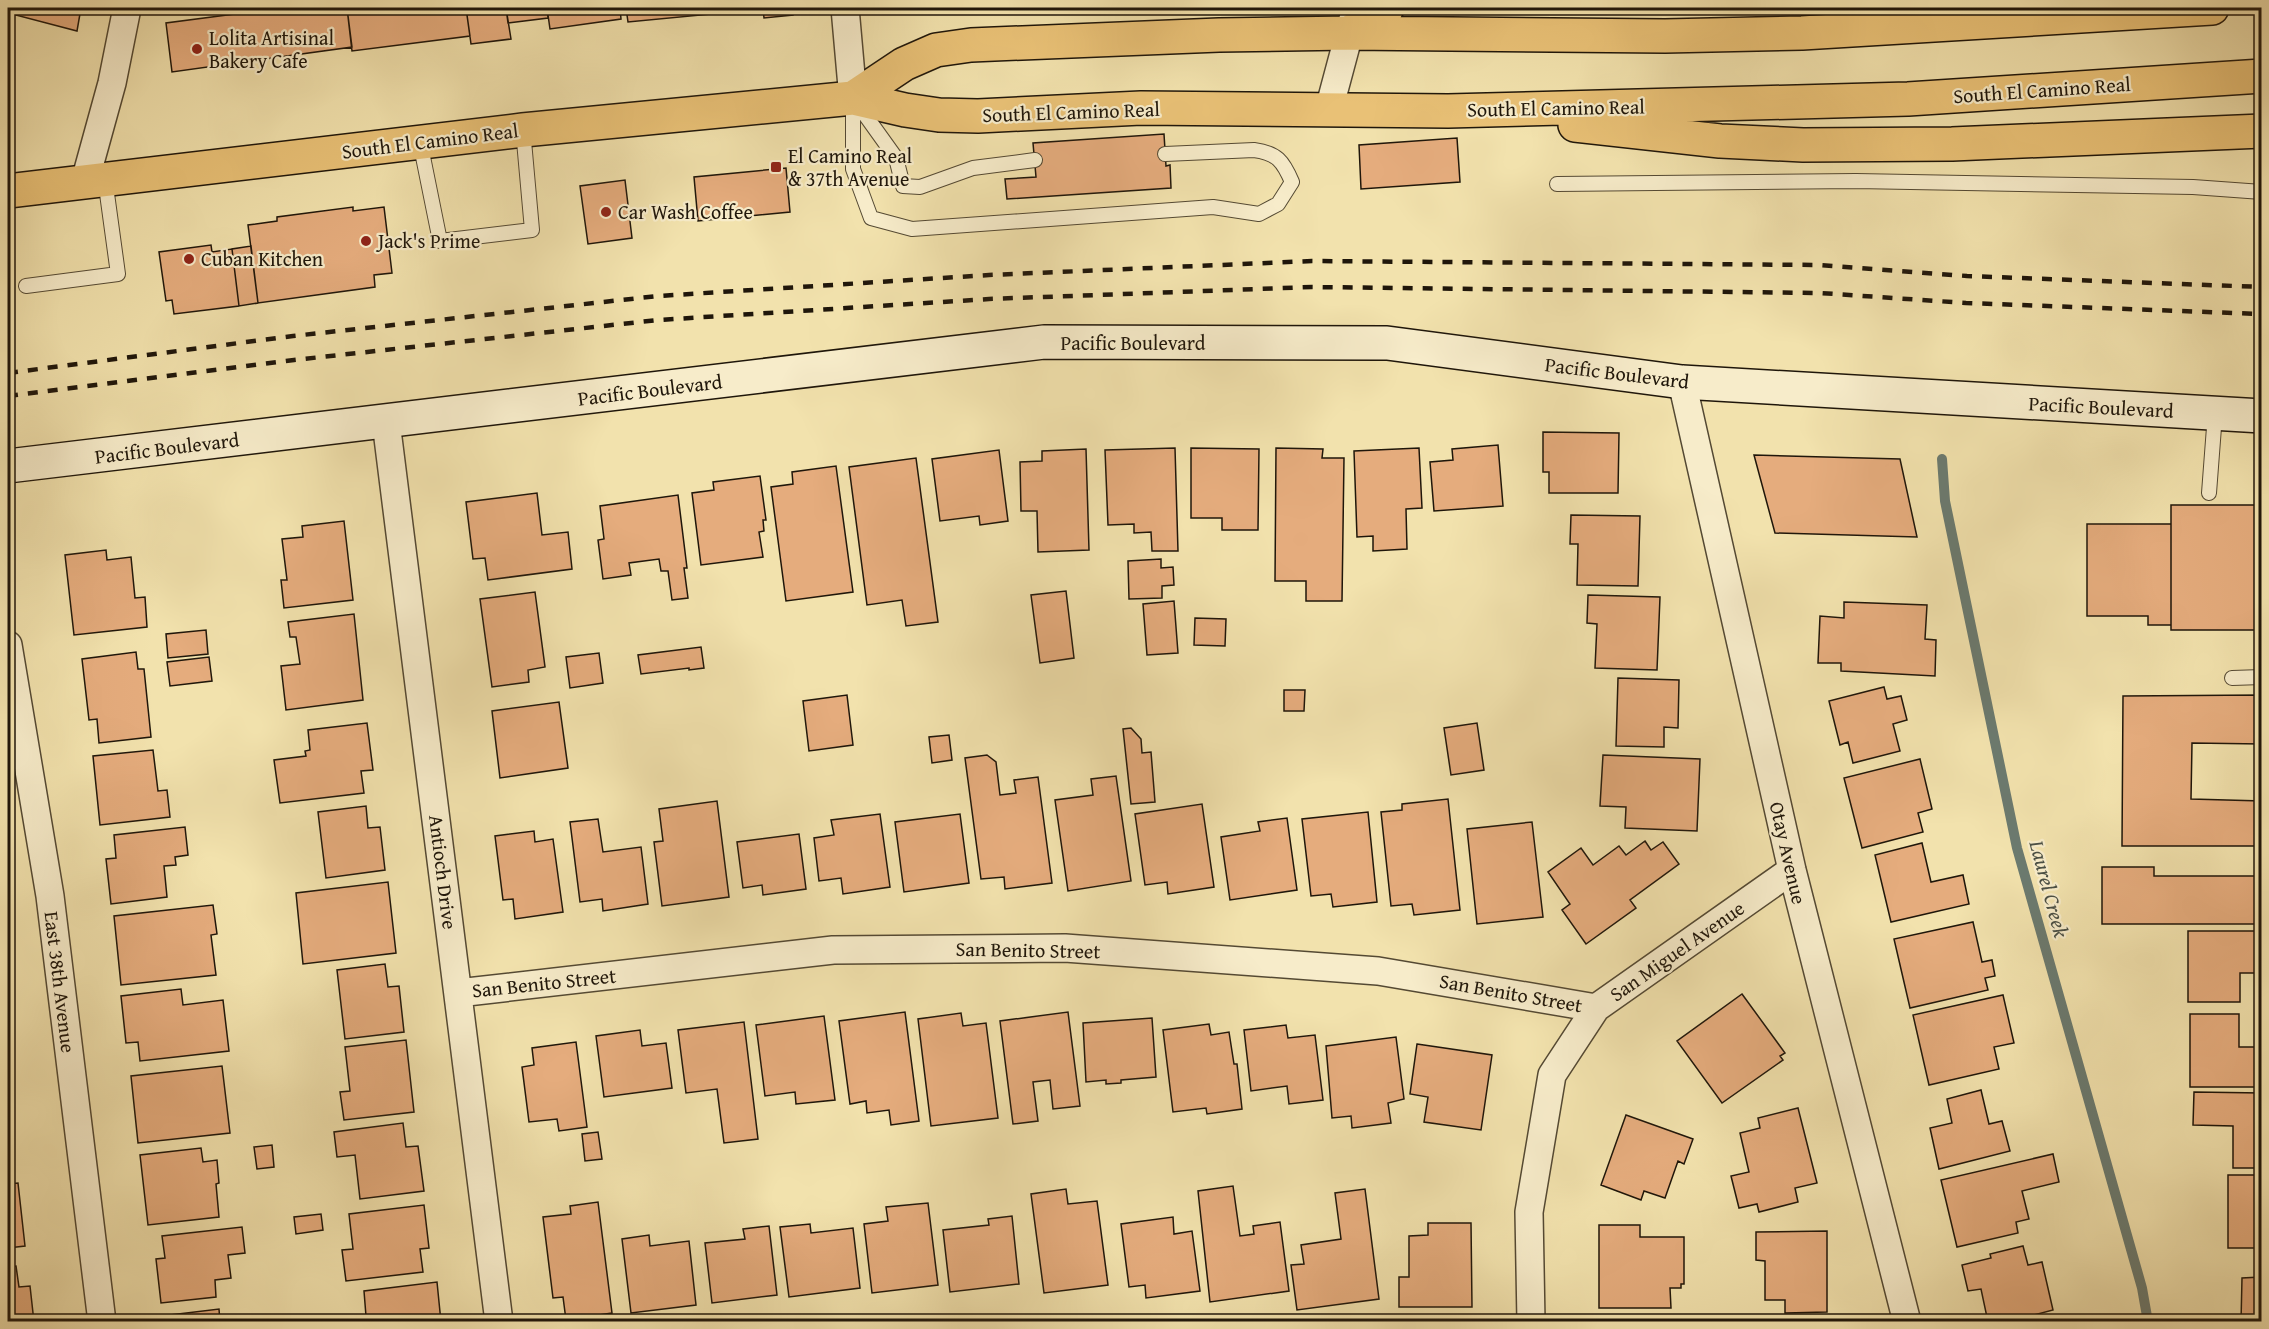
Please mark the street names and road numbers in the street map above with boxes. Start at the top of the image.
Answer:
street label: South El Camino Real [1952,69,2132,110]
street label: South El Camino Real [1467,91,1645,124]
street label: South El Camino Real [982,94,1161,129]
street label: South El Camino Real [340,115,520,166]
street label: Pacific Boulevard [1060,328,1206,357]
street label: Pacific Boulevard [1543,349,1691,396]
street label: Pacific Boulevard [576,366,724,413]
street label: Pacific Boulevard [2028,388,2175,425]
street label: Pacific Boulevard [93,424,241,471]
street label: Otay Avenue [1763,799,1814,907]
street label: Antioch Drive [422,813,465,931]
street label: San Miguel Avenue [1603,893,1750,1008]
street label: East 38th Avenue [37,910,84,1054]
street label: San Benito Street [955,934,1101,965]
street label: San Benito Street [470,961,617,1004]
street label: San Benito Street [1437,966,1585,1019]

